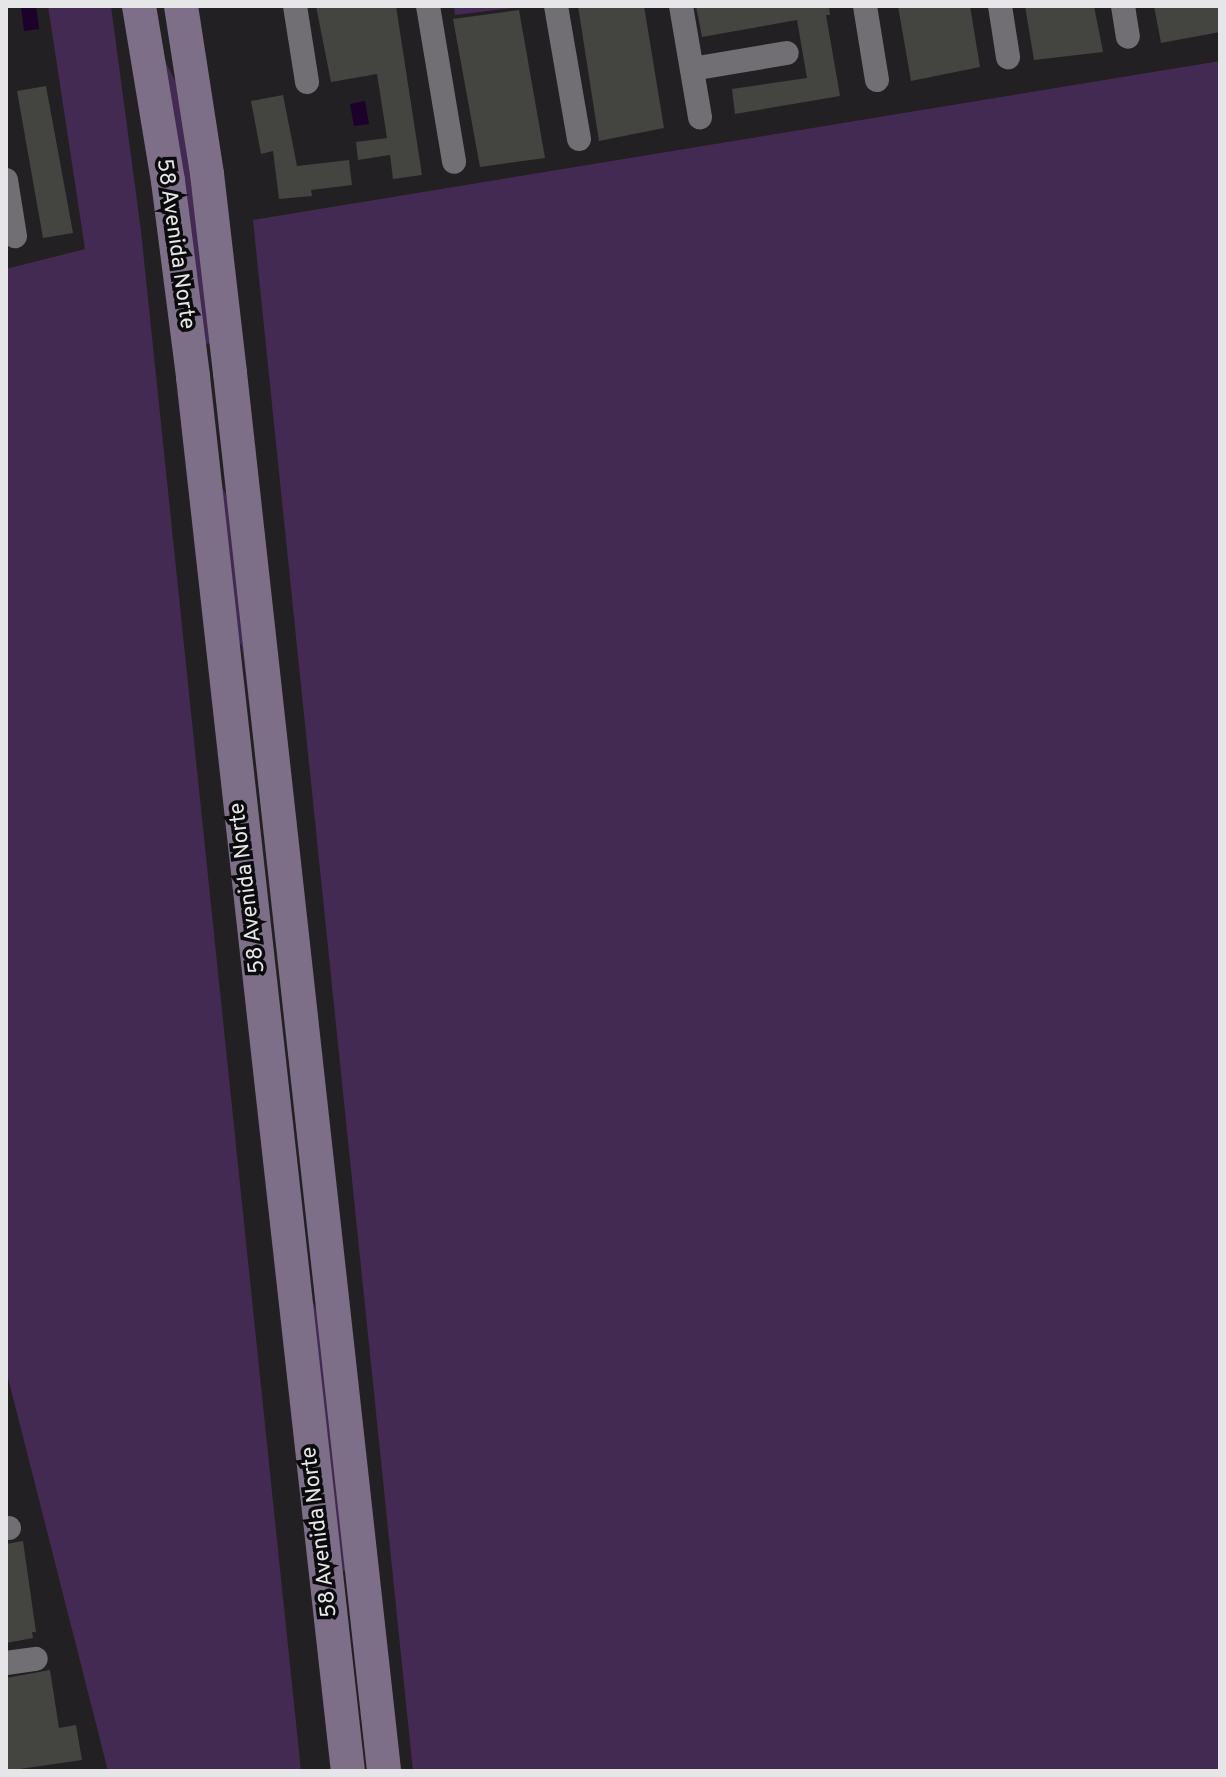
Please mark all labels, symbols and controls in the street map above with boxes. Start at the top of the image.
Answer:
street label: 58 Avenida Norte [150,157,200,331]
street label: 58 Avenida Norte [224,801,272,975]
street label: 58 Avenida Norte [296,1445,344,1619]

